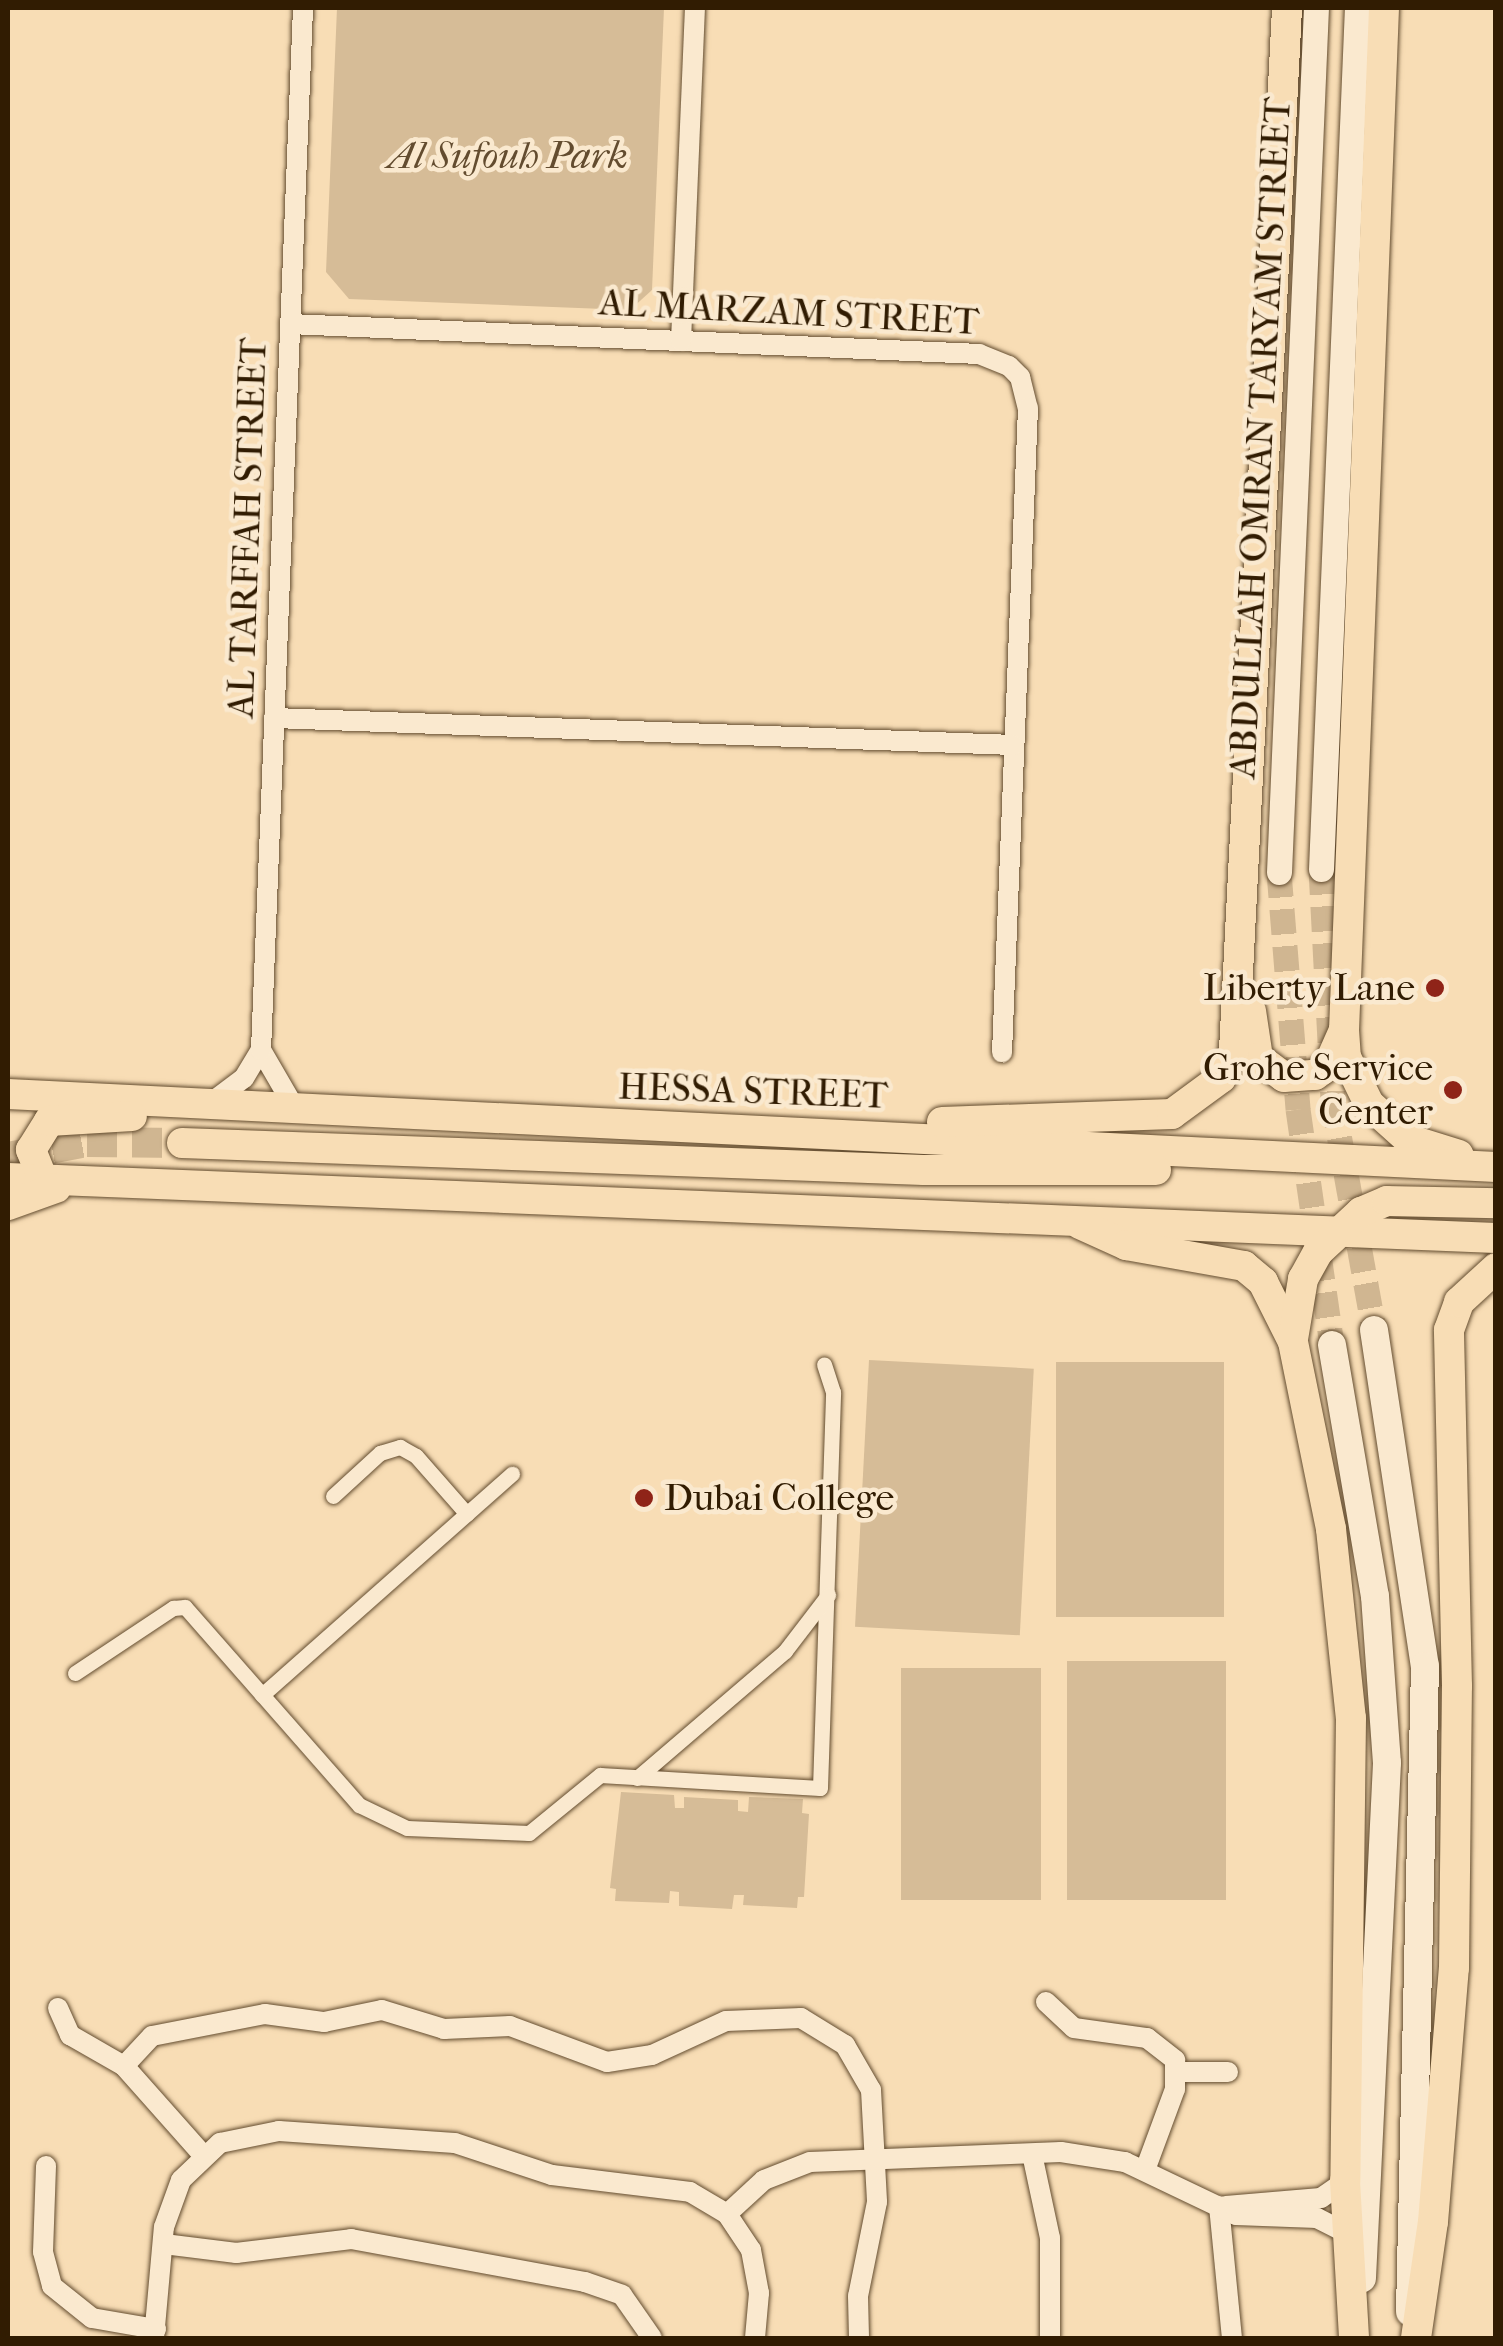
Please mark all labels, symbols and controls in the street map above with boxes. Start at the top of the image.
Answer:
street label: ABDULLAH OMRAN TARYAM STREET [1219,96,1301,780]
park label: Al Sufouh Park [388,133,628,179]
street label: AL MARZAM STREET [598,279,980,345]
street label: AL TARFFAH STREET [218,337,276,719]
place label: Liberty Lane [1203,965,1415,1011]
marker: Liberty Lane [1424,977,1446,999]
place label: Grohe Service Center [1203,1045,1433,1134]
street label: HESSA STREET [617,1064,889,1118]
marker: Grohe Service Center [1442,1079,1464,1101]
place label: Dubai College [664,1475,894,1521]
marker: Dubai College [633,1487,655,1509]

